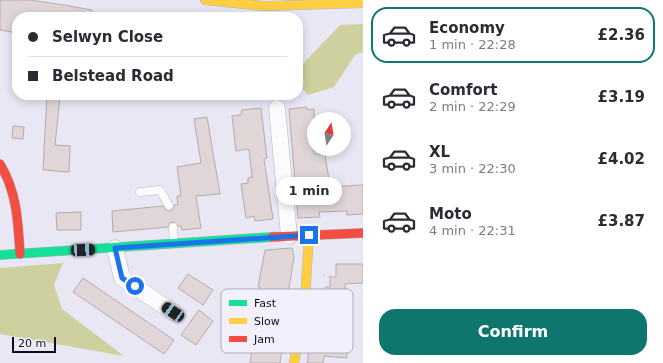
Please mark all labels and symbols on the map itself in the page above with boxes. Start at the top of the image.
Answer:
north arrow [307,112,351,156]
callout: 1 min [276,177,342,205]
route end [300,226,318,244]
car [71,243,95,257]
route start [126,277,144,295]
legend [221,289,353,353]
text: Fast [254,297,277,310]
car [160,300,186,324]
text: Slow [254,315,280,328]
text: Jam [253,333,275,346]
scale bar [12,335,56,354]

